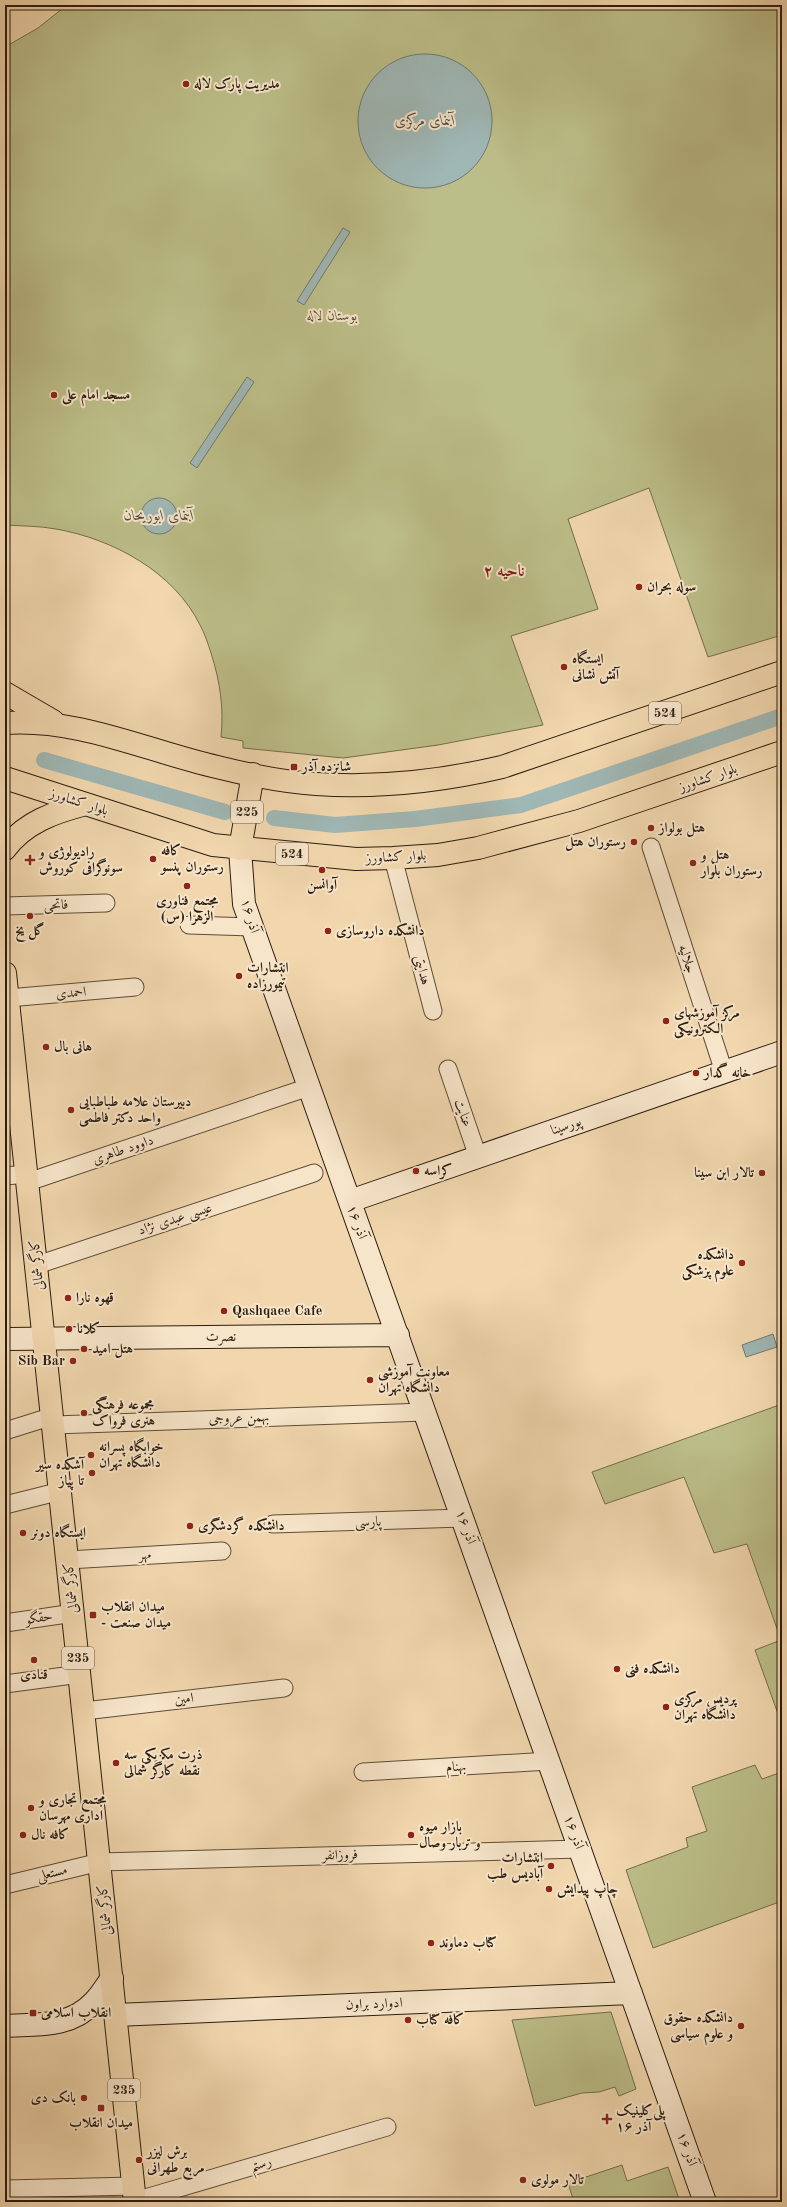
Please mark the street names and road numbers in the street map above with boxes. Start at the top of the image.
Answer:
road number: 524 [649,702,681,724]
street label: بلوار کشاورز [675,761,739,796]
street label: بلوار کشاورز [46,785,110,819]
road number: 225 [231,801,263,823]
road number: 524 [276,843,308,865]
street label: بلوار کشاورز [363,848,427,867]
street label: ۱۶ آذر [237,897,264,937]
street label: فاتحی [44,898,68,914]
street label: جلالیه [675,943,698,975]
street label: هدایتی [409,954,433,987]
street label: احمدی [55,985,87,1002]
street label: عنایت [451,1097,474,1129]
street label: پورسینا [549,1114,585,1141]
street label: داوود طاهری [91,1133,156,1168]
street label: عیسی عبدی نژاد [136,1201,214,1239]
street label: ۱۶ آذر [343,1202,372,1243]
street label: کارگر شمالی [24,1239,48,1291]
street label: نصرت [206,1330,237,1346]
street label: بهمن عروجی [208,1410,270,1428]
street label: ۱۶ آذر [452,1507,481,1548]
street label: پارسی [355,1514,383,1532]
street label: مهر [137,1548,152,1564]
street label: کارگر شمالی [58,1562,82,1614]
street label: حقگو [22,1606,54,1628]
road number: 235 [62,1647,94,1669]
street label: امین [174,1691,194,1708]
street label: بهنام [445,1759,467,1780]
street label: ۱۶ آذر [560,1812,589,1853]
street label: فروزانفر [320,1847,358,1864]
street label: مستعلی [35,1862,69,1886]
street label: کارگر شمالی [92,1884,116,1936]
street label: ادوارد براون [345,1996,403,2013]
road number: 235 [108,2079,140,2101]
street label: ۱۶ آذر [673,2129,702,2170]
street label: رستم [249,2154,275,2179]

